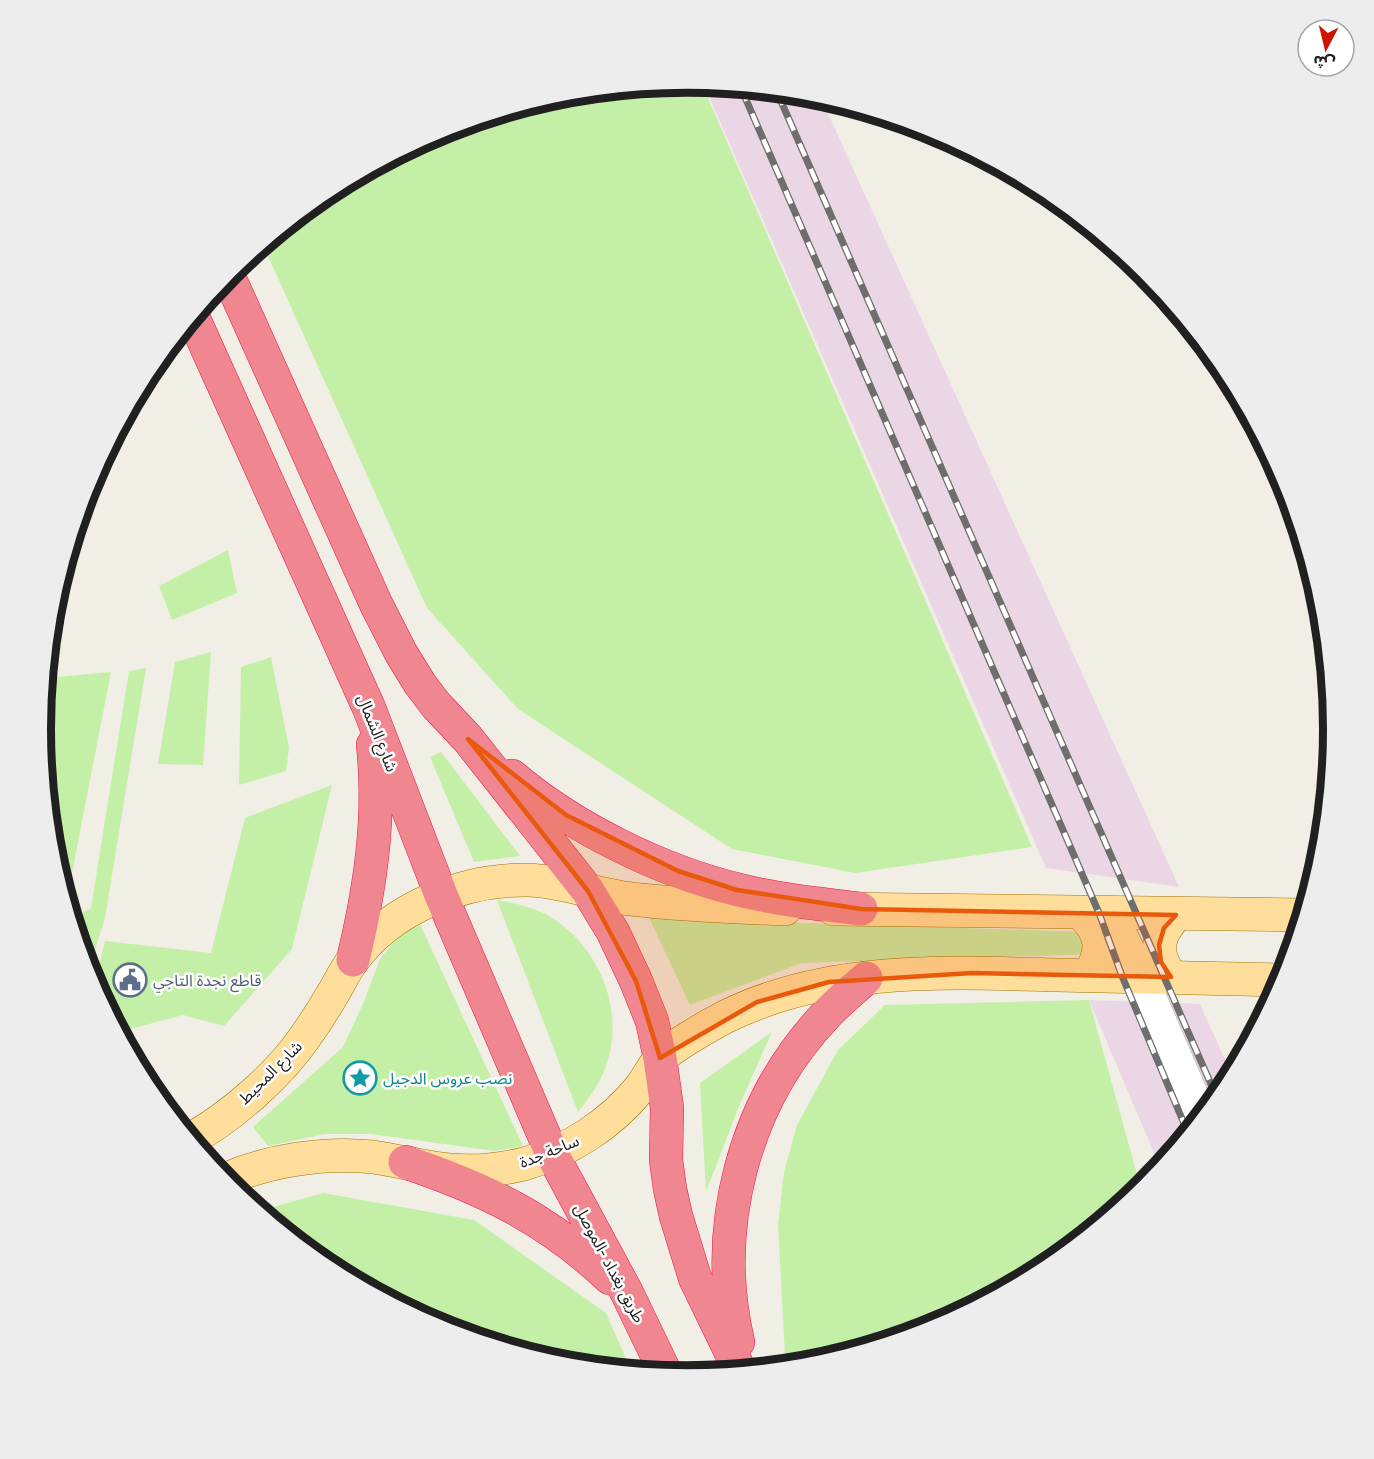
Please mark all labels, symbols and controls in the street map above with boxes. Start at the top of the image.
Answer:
north arrow [1296,18,1356,78]
text: ش [1312,52,1336,74]
street label: شارع الشمال [351,691,403,776]
public building icon: قاطع نجدة التاجي [112,962,148,998]
place label: قاطع نجدة التاجي [153,970,261,993]
street label: شارع المحيط [234,1036,308,1110]
place icon: نصب عروس الدجيل [342,1060,378,1096]
place label: نصب عروس الدجيل [383,1068,512,1088]
street label: ساحة جدة [516,1130,582,1172]
street label: طريق بغداد -الموصل [569,1200,650,1327]

